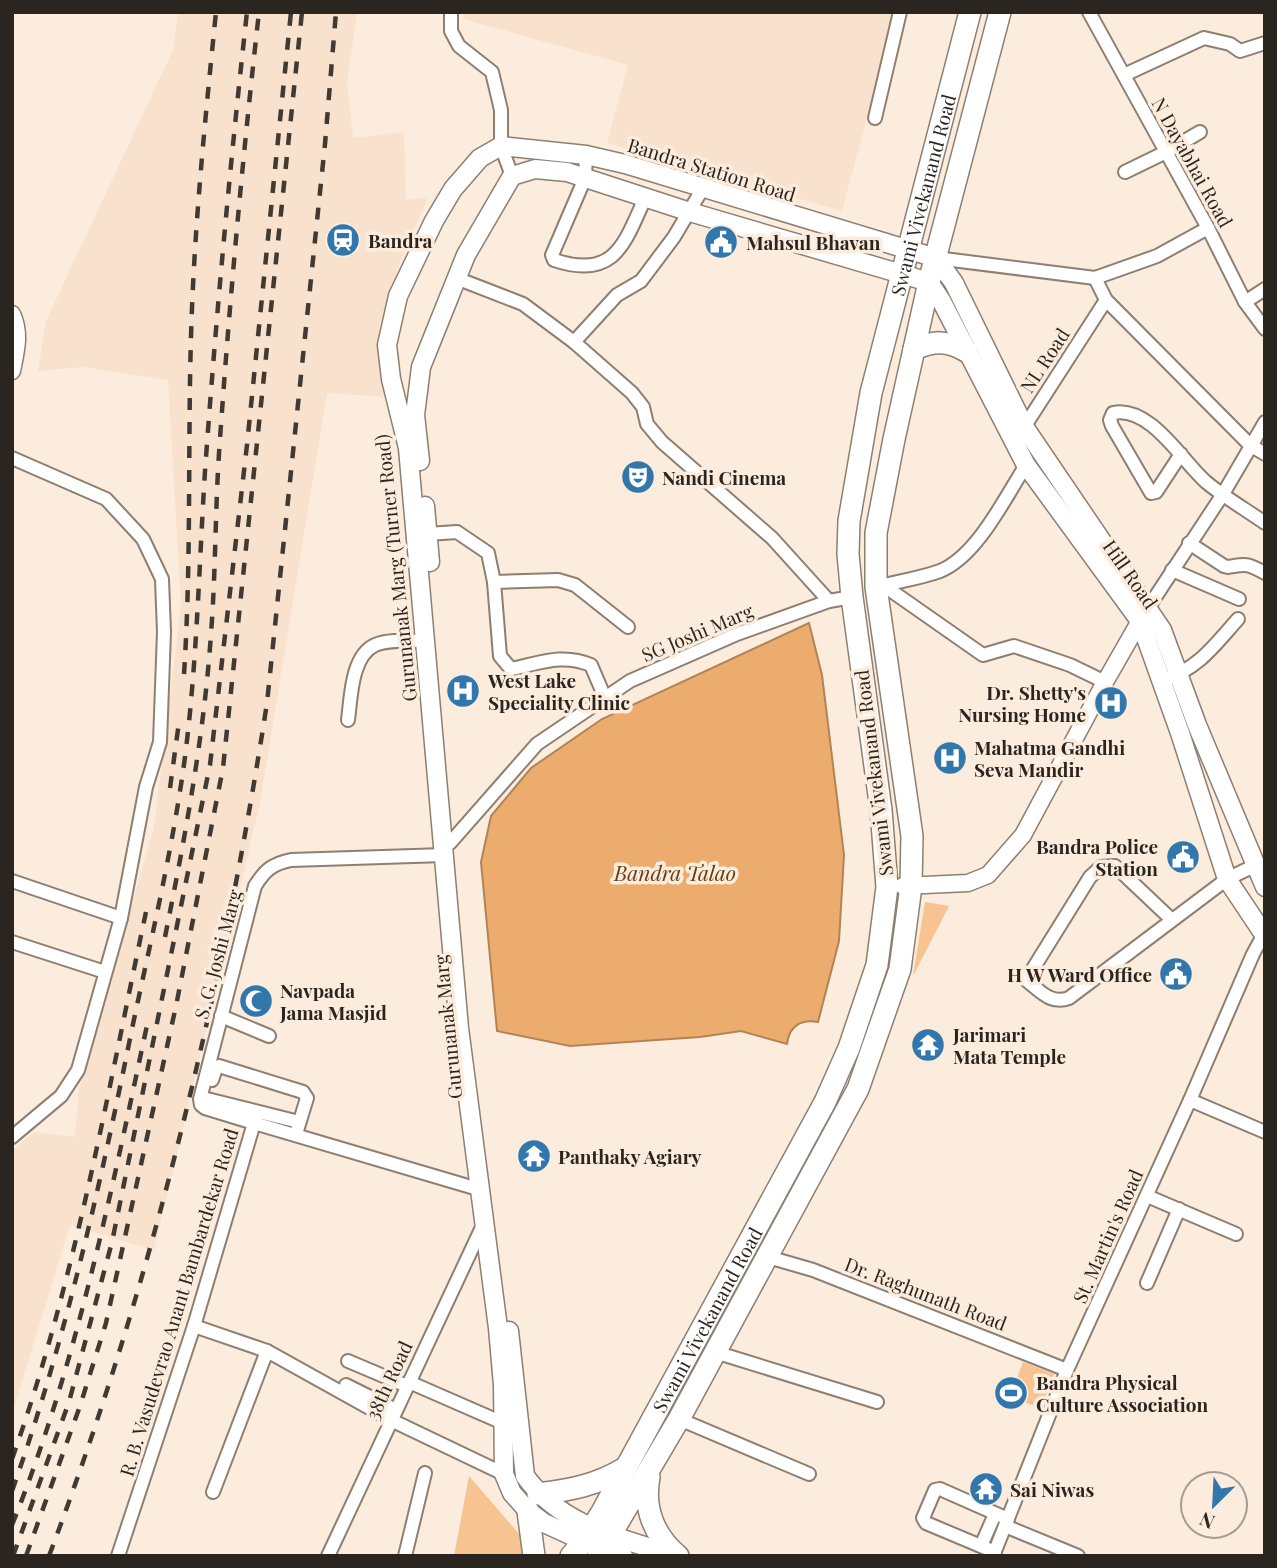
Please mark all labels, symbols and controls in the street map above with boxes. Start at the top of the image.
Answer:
street label: Swami Vivekanand Road [884,91,961,299]
street label: N Dayabhai Road [1147,92,1239,232]
street label: Bandra Station Road [625,131,799,207]
station icon: Bandra [324,221,362,259]
public building icon: Mahsul Bhavan [702,223,740,261]
place label: Bandra [368,227,433,253]
place label: Mahsul Bhavan [746,229,881,255]
street label: NL Road [1013,322,1075,398]
street label: Gurunanak Marg (Turner Road) [368,433,422,703]
theatre icon: Nandi Cinema [619,458,657,496]
place label: Nandi Cinema [662,464,786,490]
street label: Hill Road [1098,534,1164,614]
street label: SG Joshi Marg [637,597,757,667]
place label: West Lake Speciality Clinic [487,667,630,715]
street label: Swami Vivekanand Road [847,669,899,877]
hospital icon: West Lake Speciality Clinic [444,672,482,710]
place label: Dr. Shetty's Nursing Home [959,679,1086,727]
hospital icon: Dr. Shetty's Nursing Home [1092,684,1130,722]
place label: Mahatma Gandhi Seva Mandir [974,734,1125,782]
hospital icon: Mahatma Gandhi Seva Mandir [931,739,969,777]
place label: Bandra Police Station [1036,833,1158,881]
public building icon: Bandra Police Station [1164,838,1202,876]
water label: Bandra Talao [613,858,736,886]
street label: S. G. Joshi Marg [187,886,247,1022]
street label: Gurunanak Marg [427,954,467,1100]
public building icon: H W Ward Office [1157,955,1195,993]
place label: H W Ward Office [1007,961,1152,987]
place label: Navpada Jama Masjid [279,977,388,1025]
mosque icon: Navpada Jama Masjid [237,982,275,1020]
place label: Jarimari Mata Temple [952,1021,1066,1069]
temple icon: Jarimari Mata Temple [909,1026,947,1064]
street label: R. B. Vasudevrao Anant Bambardekar Road [113,1125,243,1479]
temple icon: Panthaky Agiary [515,1137,553,1175]
place label: Panthaky Agiary [558,1143,702,1169]
street label: St. Martin's Road [1066,1165,1148,1307]
street label: Swami Vivekanand Road [646,1222,768,1417]
street label: Dr. Raghunath Road [841,1250,1011,1336]
street label: 38th Road [358,1336,418,1424]
place label: Bandra Physical Culture Association [1036,1369,1209,1417]
sports icon: Bandra Physical Culture Association [992,1374,1030,1412]
temple icon: Sai Niwas [967,1470,1005,1508]
north arrow [1179,1470,1249,1540]
place label: Sai Niwas [1010,1476,1094,1502]
text: N [1195,1507,1218,1536]

